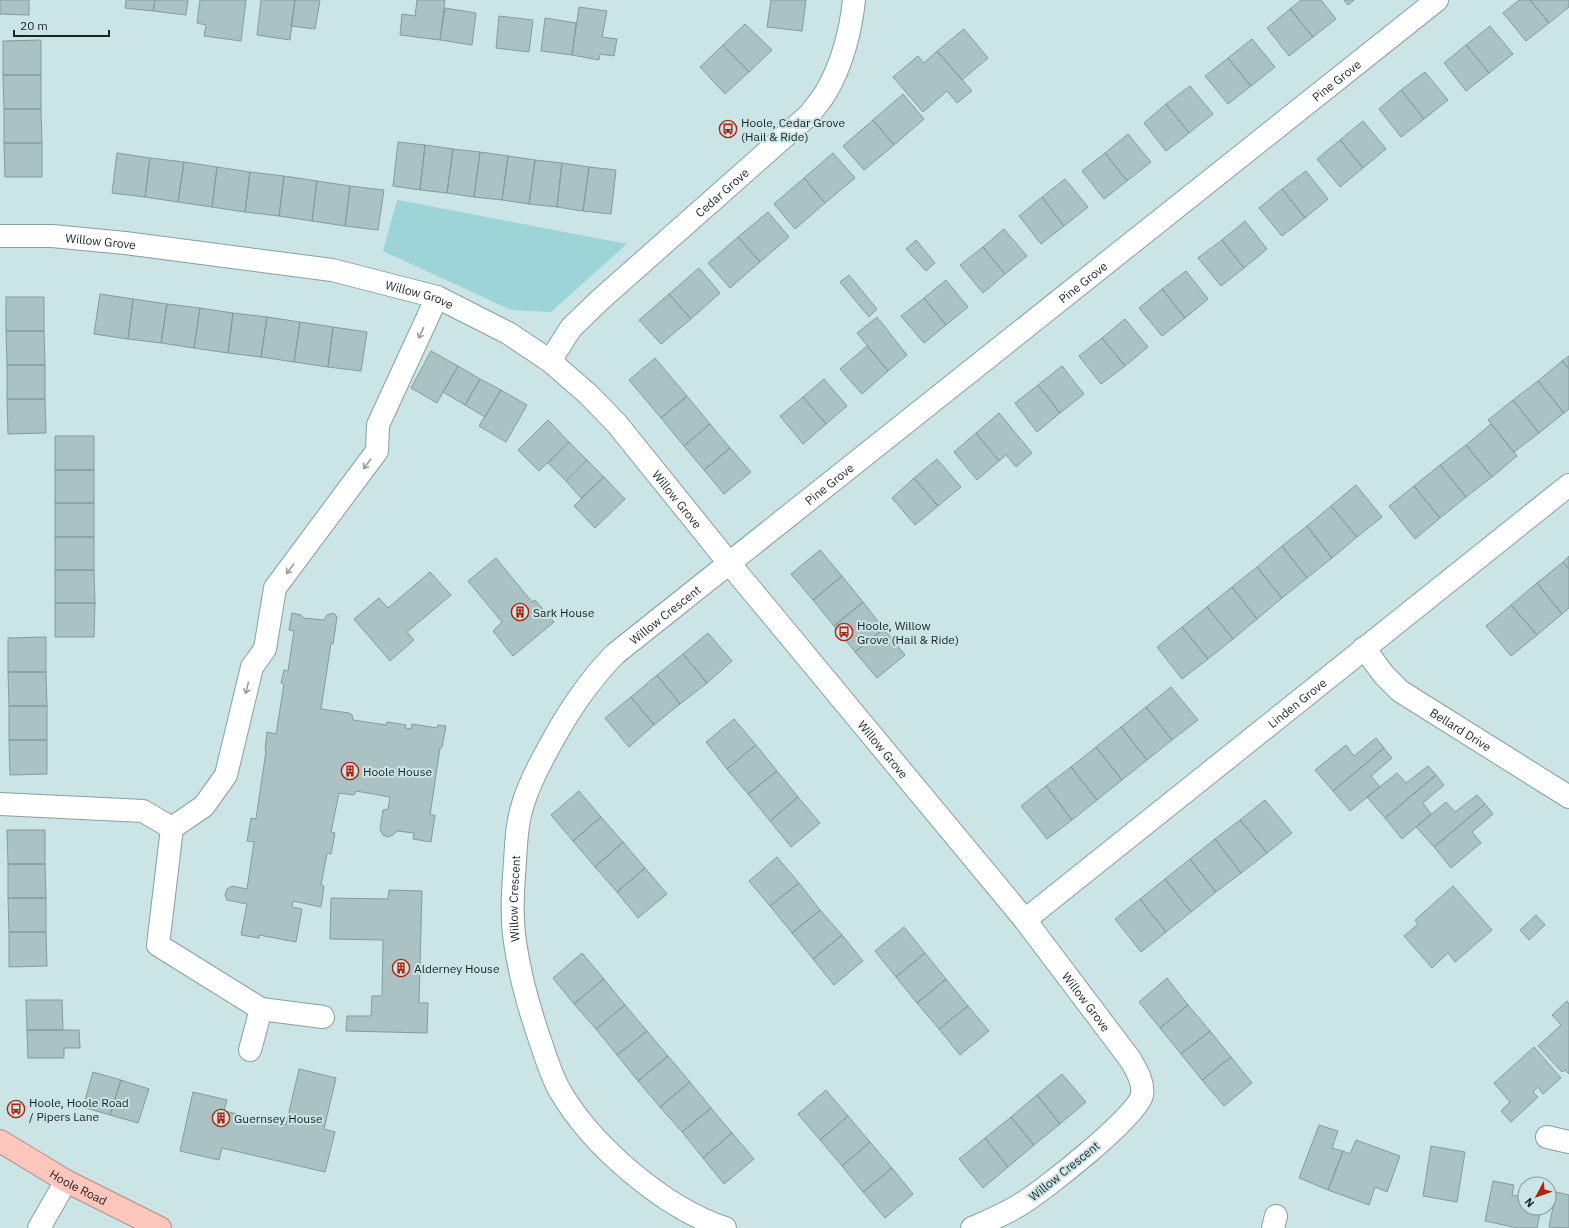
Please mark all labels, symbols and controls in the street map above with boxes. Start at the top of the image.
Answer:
scale bar [14,12,109,38]
text: 20 m [20,18,48,33]
street label: Pine Grove [1309,56,1364,104]
place label: Hoole, Cedar Grove (Hail & Ride) [741,115,845,144]
bus stop icon: Hoole, Cedar Grove (Hail & Ride) [718,119,738,139]
street label: Cedar Grove [692,164,752,220]
street label: Willow Grove [65,230,137,252]
street label: Pine Grove [1055,258,1110,306]
street label: Willow Grove [384,277,457,312]
one-way arrow [417,326,424,338]
one-way arrow [363,458,372,469]
street label: Pine Grove [802,459,857,508]
street label: Willow Grove [649,467,706,532]
one-way arrow [286,563,294,574]
street label: Willow Crescent [626,582,703,647]
building icon: Sark House [510,602,530,622]
place label: Sark House [533,605,595,620]
place label: Hoole, Willow Grove (Hail & Ride) [857,618,959,647]
bus stop icon: Hoole, Willow Grove (Hail & Ride) [834,622,854,642]
street label: Linden Grove [1264,674,1329,731]
one-way arrow [243,682,250,695]
street label: Bellard Drive [1427,704,1495,754]
street label: Willow Grove [855,717,912,781]
building icon: Hoole House [340,761,360,781]
place label: Hoole House [363,764,432,779]
street label: Willow Crescent [505,855,523,943]
building icon: Alderney House [391,958,411,978]
place label: Alderney House [414,961,500,976]
street label: Willow Grove [1059,969,1114,1035]
place label: Hoole, Hoole Road / Pipers Lane [29,1095,129,1124]
bus stop icon: Hoole, Hoole Road / Pipers Lane [6,1099,26,1119]
building icon: Guernsey House [211,1108,231,1128]
place label: Guernsey House [234,1111,323,1126]
street label: Willow Crescent [1026,1138,1102,1204]
street label: Hoole Road [47,1166,110,1208]
north arrow [1517,1176,1557,1216]
text: N [1522,1195,1537,1210]

